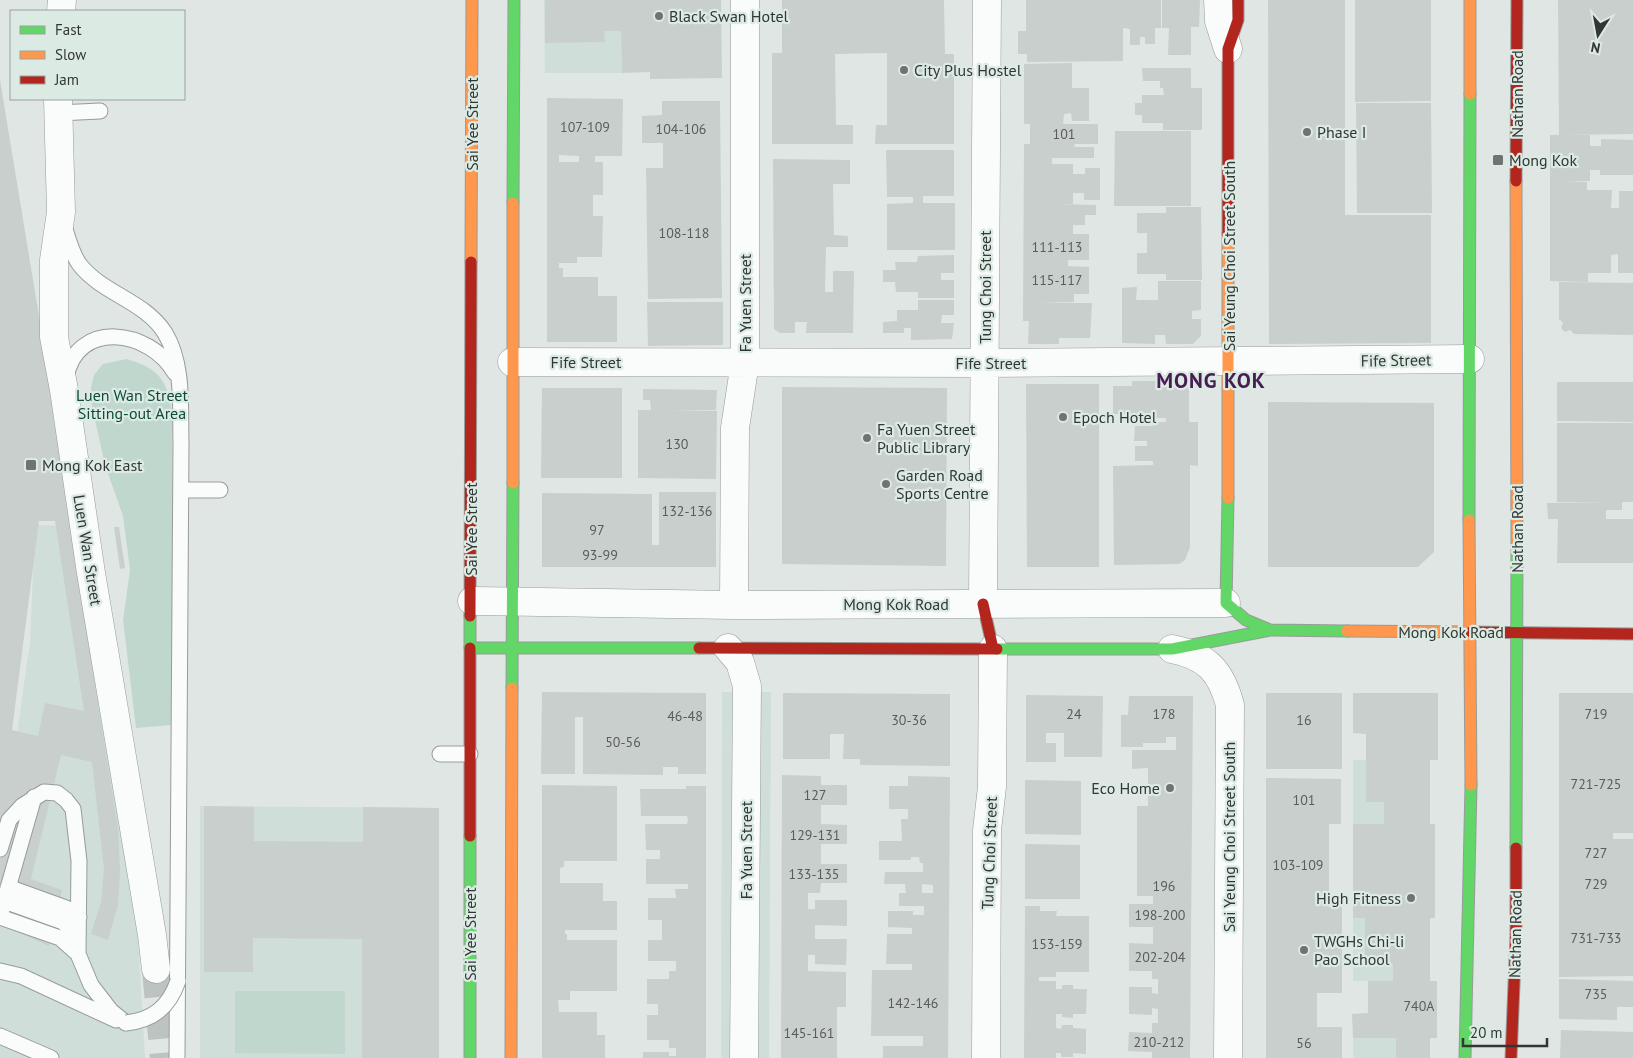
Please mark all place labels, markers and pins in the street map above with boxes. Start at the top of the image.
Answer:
place label: Black Swan Hotel [669,6,789,26]
marker: Black Swan Hotel [653,10,665,22]
place label: City Plus Hostel [914,60,1022,80]
marker: City Plus Hostel [898,64,910,76]
place label: Phase I [1317,122,1366,142]
marker: Phase I [1301,126,1313,138]
place label: Mong Kok [1509,150,1577,170]
marker: Mong Kok [1491,153,1505,167]
place label: Epoch Hotel [1073,407,1157,427]
marker: Epoch Hotel [1057,411,1069,423]
place label: Fa Yuen Street Public Library [877,419,976,457]
marker: Fa Yuen Street Public Library [861,432,873,444]
place label: Mong Kok East [42,455,143,475]
marker: Mong Kok East [24,458,38,472]
place label: Garden Road Sports Centre [896,465,989,503]
marker: Garden Road Sports Centre [880,478,892,490]
place label: Eco Home [1091,778,1160,798]
marker: Eco Home [1164,782,1176,794]
place label: High Fitness [1316,888,1401,908]
marker: High Fitness [1405,892,1417,904]
place label: TWGHs Chi-li Pao School [1314,931,1404,969]
marker: TWGHs Chi-li Pao School [1298,944,1310,956]

